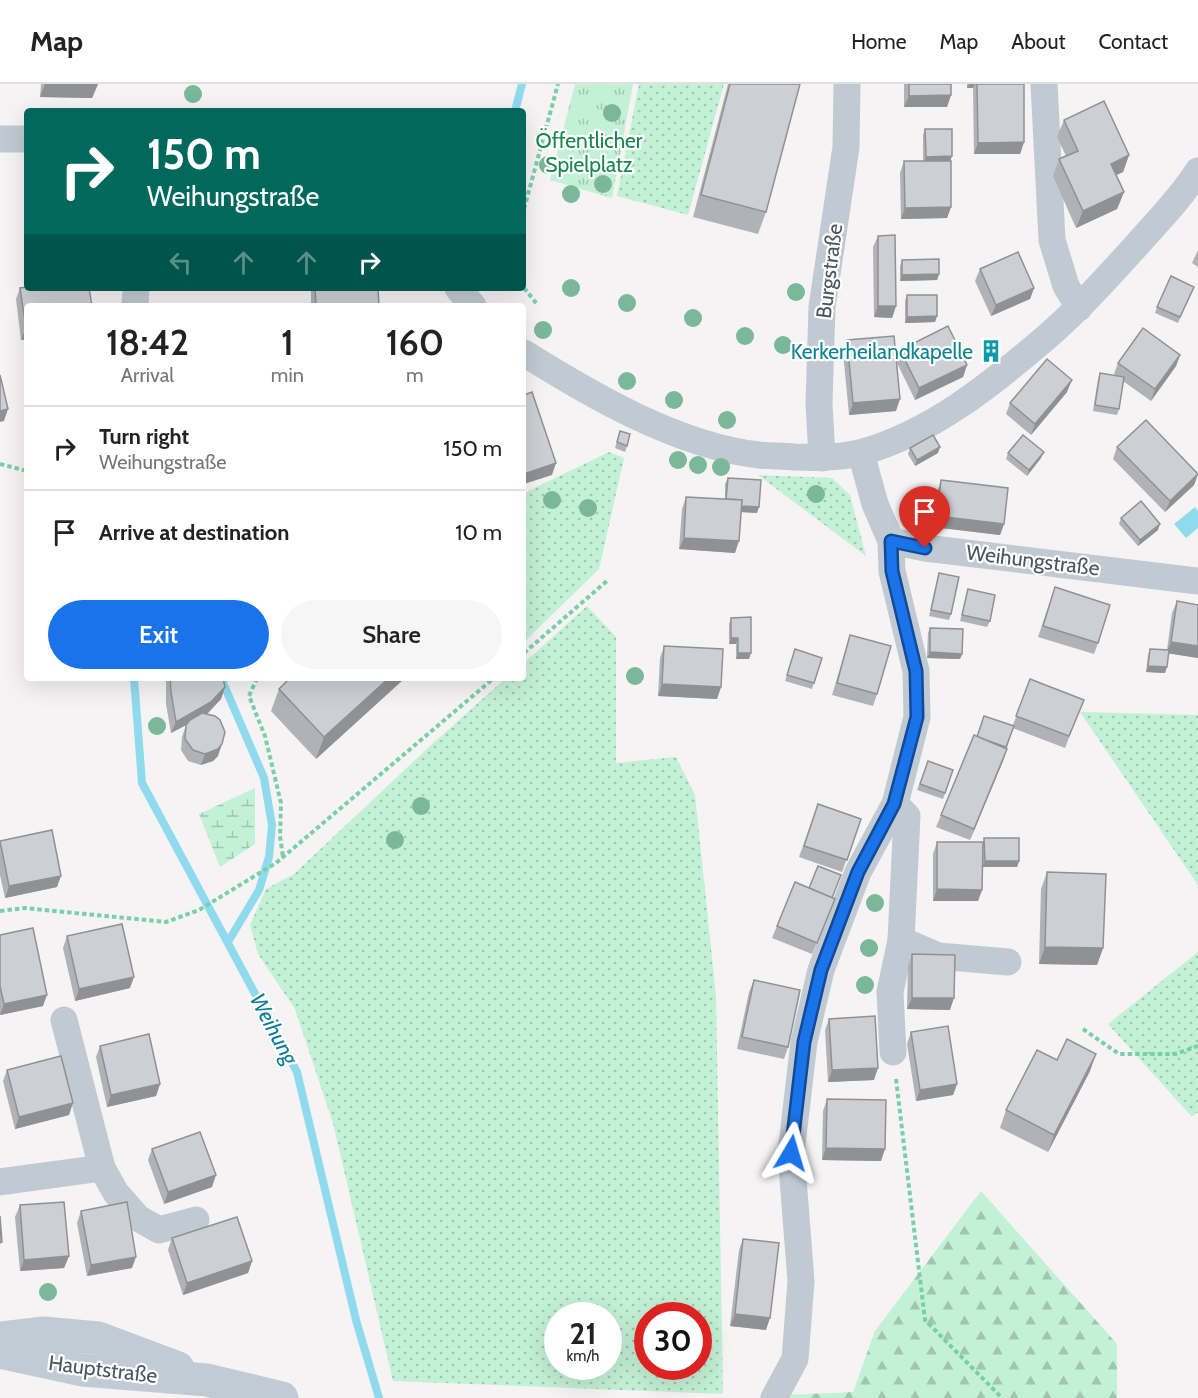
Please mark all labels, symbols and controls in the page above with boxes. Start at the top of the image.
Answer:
text: Map [30,24,83,58]
text: Home [851,29,907,54]
text: Map [940,29,978,54]
text: About [1011,29,1065,54]
text: Contact [1098,29,1168,54]
text: 150 m [147,128,261,180]
park label: Öffentlicher Spielplatz [536,128,643,177]
icon: right [48,132,126,210]
text: Weihungstraße [147,180,319,213]
street label: Burgstraße [811,222,847,320]
icon: left [164,246,197,279]
icon: ahead [227,246,260,279]
icon: ahead [290,246,323,279]
icon: right [353,246,386,279]
text: 18:42 [106,320,189,364]
text: 1 [281,320,294,364]
text: 160 [386,320,444,364]
building icon: Kerkerheilandkapelle [978,338,1004,364]
place label: Kerkerheilandkapelle [791,339,973,364]
text: Arrival [121,363,174,387]
text: min [271,363,304,387]
text: m [406,363,424,387]
text: Turn right [99,423,189,450]
icon: right [48,432,81,465]
text: 150 m [443,435,502,462]
text: Weihungstraße [99,450,227,474]
pin [899,486,950,548]
icon: arrive [908,495,941,528]
icon: arrive [48,516,81,549]
text: Arrive at destination [99,519,289,546]
text: 10 m [455,519,502,546]
street label: Weihungstraße [965,539,1101,581]
button: Exit [48,600,269,669]
button: Share [281,600,502,669]
water label: Weihung [244,989,304,1070]
position arrow [759,1121,823,1185]
speed limit sign: 30 [634,1302,712,1380]
text: 21 [570,1315,596,1352]
text: km/h [567,1347,599,1365]
street label: Hauptstraße [47,1350,159,1388]

